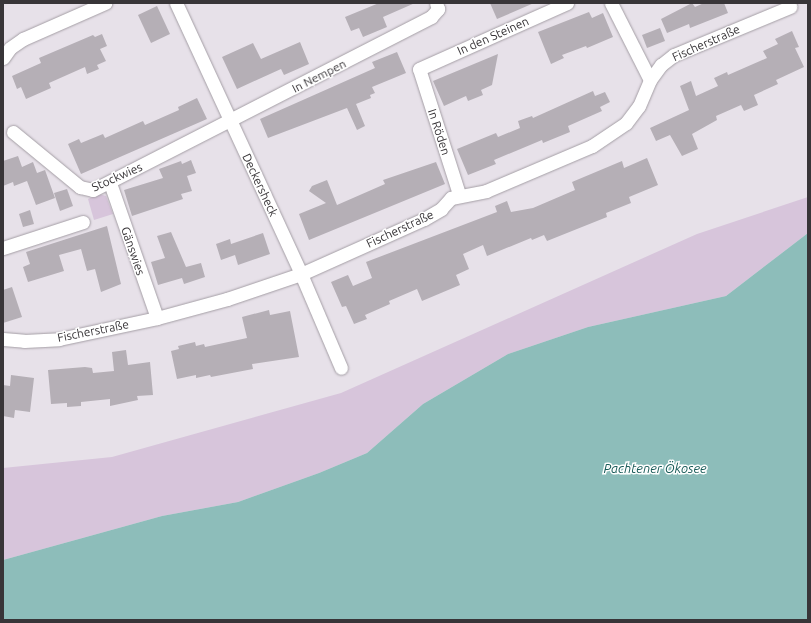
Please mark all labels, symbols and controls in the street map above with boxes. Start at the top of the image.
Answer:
street label: In den Steinen [455,14,531,58]
street label: Fischerstraße [670,22,742,64]
street label: In Nempen [290,56,348,96]
street label: In Röden [425,107,453,157]
street label: Deckersheck [239,151,281,219]
street label: Stockwies [90,159,144,195]
street label: Fischerstraße [364,207,436,251]
street label: Gänswies [118,225,148,277]
street label: Fischerstraße [56,317,130,345]
water label: Pachtener Ökosee [603,460,707,476]

